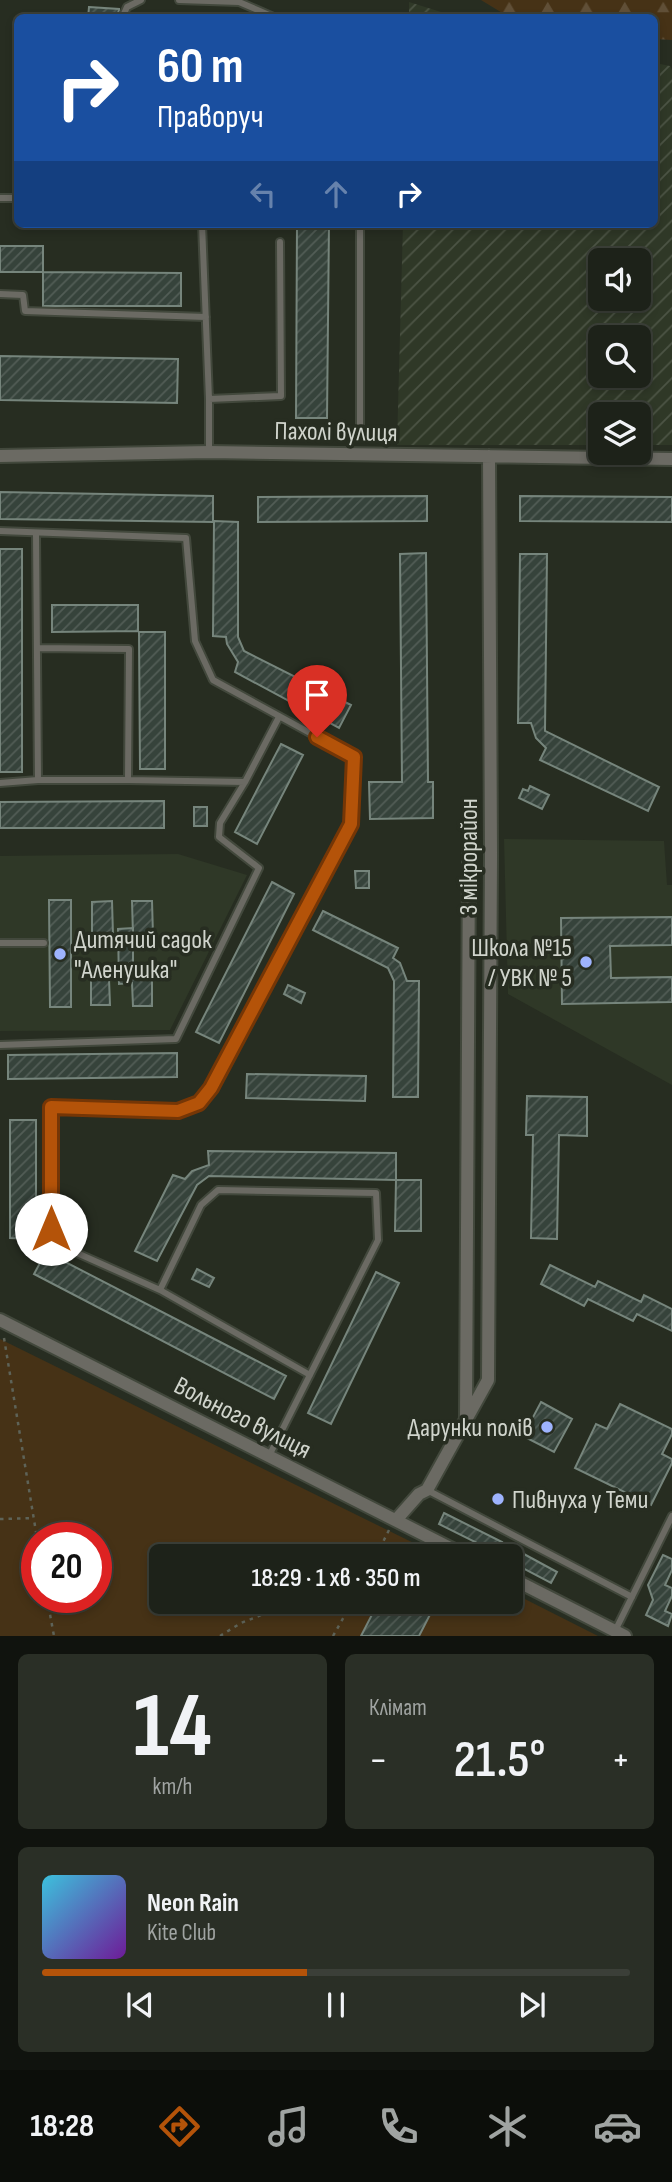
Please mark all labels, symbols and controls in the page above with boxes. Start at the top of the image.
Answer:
text: 60 m [157,38,244,97]
icon: right [42,42,133,133]
text: Праворуч [157,98,264,137]
icon: left [244,175,282,213]
icon: ahead [317,175,355,213]
icon: right [390,175,428,213]
map controls [588,248,651,465]
button: sound [588,248,651,311]
button: search [588,325,651,388]
button: layers [588,402,651,465]
street label: Пахолі вулиця [274,416,398,449]
pin [287,665,347,737]
icon: arrive [298,676,336,714]
street label: 3 мікрорайон [454,798,485,916]
place label: Дитячий садок "Аленушка" [74,925,212,986]
place label: Школа №15 / УВК № 5 [471,933,572,994]
marker: Дитячий садок "Аленушка" [52,946,68,962]
marker: Школа №15 / УВК № 5 [578,954,594,970]
position arrow [14,1192,88,1266]
street label: Вольного вулиця [169,1371,316,1466]
place label: Дарунки полів [408,1413,533,1444]
marker: Дарунки полів [539,1419,555,1435]
place label: Пивнуха у Теми [512,1485,648,1516]
marker: Пивнуха у Теми [490,1491,506,1507]
speed limit sign: 20 [21,1522,112,1613]
text: 18:29 · 1 хв · 350 m [252,1563,420,1594]
text: 14 [133,1673,212,1782]
text: Клімат [369,1694,427,1722]
text: 21.5° [454,1729,545,1792]
text: − [369,1738,388,1783]
text: + [611,1738,630,1783]
text: km/h [153,1773,192,1801]
text: Neon Rain [147,1888,239,1919]
text: Kite Club [147,1919,216,1947]
icon: previous [121,1986,159,2024]
icon: pause [317,1986,355,2024]
icon: next [513,1986,551,2024]
icon: directions [155,2102,204,2151]
icon: music [264,2102,313,2151]
icon: phone [374,2102,423,2151]
icon: climate [483,2102,532,2151]
icon: car [593,2102,642,2151]
text: 18:28 [30,2107,94,2146]

